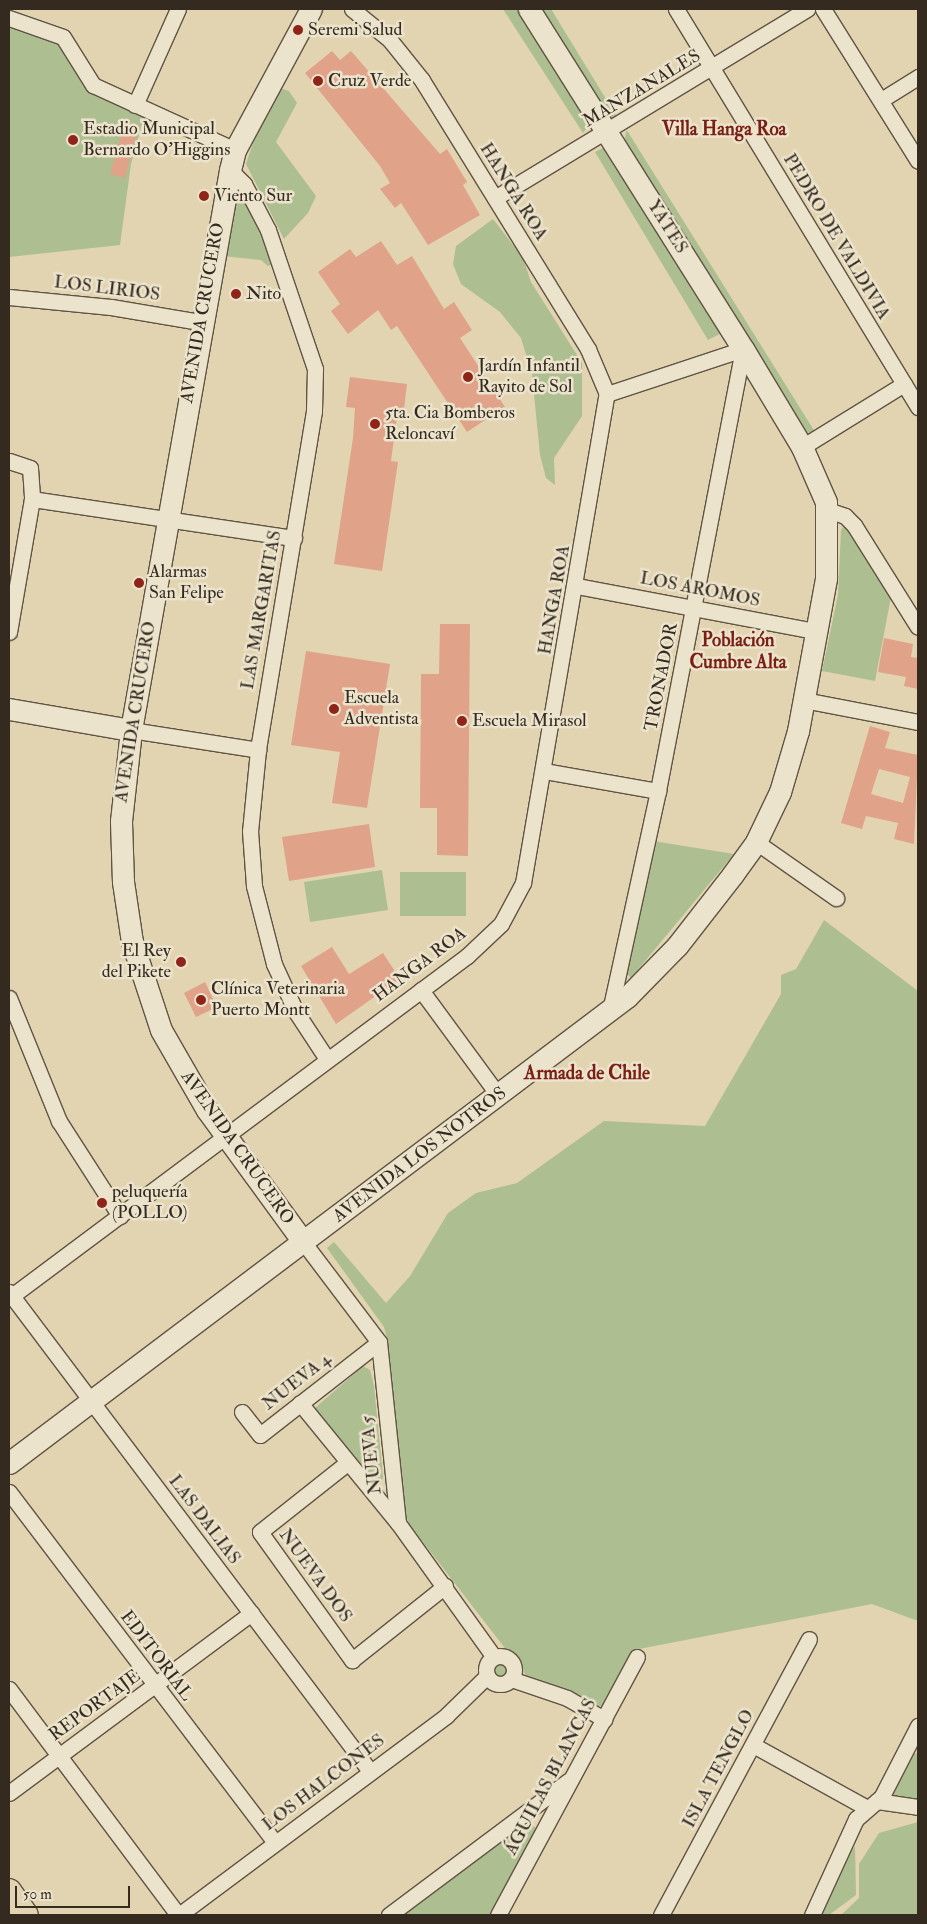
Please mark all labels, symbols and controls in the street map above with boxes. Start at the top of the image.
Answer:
place label: Seremi Salud [308,19,402,41]
marker: Seremi Salud [292,24,304,36]
street label: MANZANALES [579,45,705,133]
place label: Cruz Verde [328,70,411,92]
marker: Cruz Verde [312,75,324,87]
place label: Estadio Municipal Bernardo O'Higgins [83,119,230,162]
district label: Villa Hanga Roa [662,119,786,141]
marker: Estadio Municipal Bernardo O'Higgins [67,134,79,146]
street label: HANGA ROA [474,139,552,245]
street label: PEDRO DE VALDIVIA [778,150,894,324]
place label: Viento Sur [214,185,292,207]
marker: Viento Sur [198,190,210,202]
street label: YATES [642,196,692,258]
street label: AVENIDA CRUCERO [176,221,230,405]
street label: LOS LIRIOS [53,272,161,306]
place label: Nito [246,283,281,305]
marker: Nito [230,288,242,300]
place label: Jardín Infantil Rayito de Sol [478,356,580,398]
marker: Jardín Infantil Rayito de Sol [462,371,474,383]
place label: 5ta. Cia Bomberos Reloncaví [385,403,515,446]
marker: 5ta. Cia Bomberos Reloncaví [369,418,381,430]
street label: LAS MARGARITAS [237,529,287,691]
street label: HANGA ROA [535,544,575,656]
place label: Alarmas San Felipe [149,562,224,604]
street label: LOS AROMOS [638,568,762,612]
marker: Alarmas San Felipe [133,577,145,589]
street label: AVENIDA CRUCERO [111,620,161,804]
street label: TRONADOR [641,621,683,733]
district label: Población Cumbre Alta [689,630,787,674]
place label: Escuela Adventista [344,688,419,731]
marker: Escuela Adventista [328,703,340,715]
place label: Escuela Mirasol [472,710,587,732]
marker: Escuela Mirasol [456,715,468,727]
street label: HANGA ROA [369,923,471,1007]
place label: El Rey del Pikete [102,941,171,984]
marker: El Rey del Pikete [175,956,187,968]
place label: Clínica Veterinaria Puerto Montt [211,979,345,1022]
marker: Clínica Veterinaria Puerto Montt [195,994,207,1006]
district label: Armada de Chile [524,1063,650,1085]
street label: AVENIDA CRUCERO [176,1067,298,1229]
street label: AVENIDA LOS NOTROS [329,1083,511,1227]
place label: peluquería (POLLO) [112,1182,188,1224]
marker: peluquería (POLLO) [96,1197,108,1209]
street label: NUEVA 4 [259,1349,335,1415]
street label: NUEVA 5 [357,1415,387,1495]
street label: LAS DALIAS [163,1471,245,1569]
street label: NUEVA DOS [274,1525,356,1627]
street label: EDITORIAL [115,1607,197,1705]
street label: REPORTAJE [45,1666,145,1746]
street label: ÁGUILAS BLANCAS [501,1695,601,1859]
street label: ISLA TENGLO [679,1706,759,1832]
street label: LOS HALCONES [259,1730,389,1836]
scale bar [18,1876,132,1908]
text: 50 m [23,1885,52,1904]

